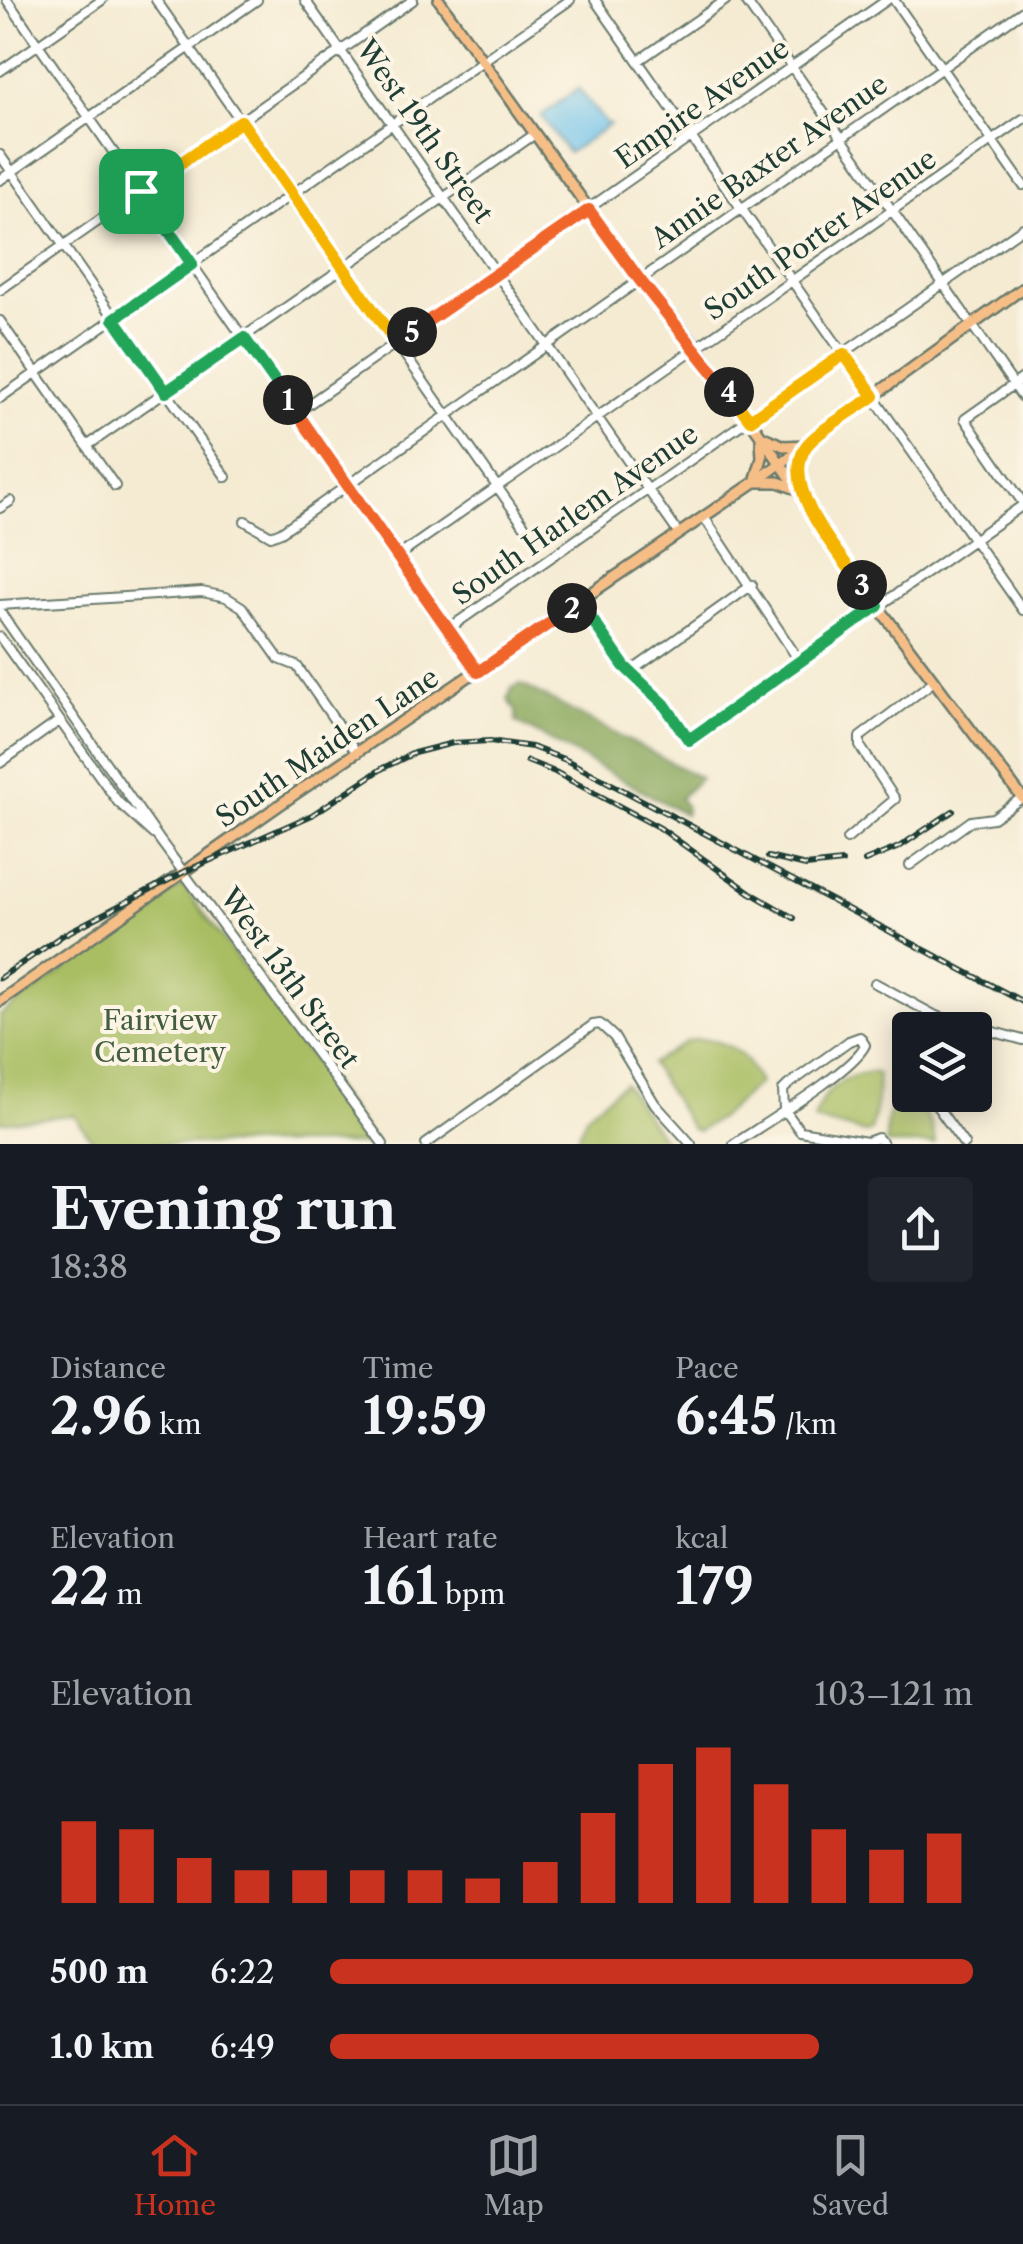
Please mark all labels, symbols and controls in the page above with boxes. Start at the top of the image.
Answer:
street label: Empire Avenue [609,31,795,175]
street label: West 19th Street [349,32,501,229]
street label: Annie Baxter Avenue [643,67,894,256]
street label: South Porter Avenue [697,141,943,327]
pin [99,149,184,234]
icon: arrive [114,164,169,219]
pin: 5 [387,307,437,357]
text: 5 [404,315,420,349]
pin: 4 [704,367,754,417]
pin: 1 [263,375,313,425]
text: 4 [721,375,737,409]
text: 1 [282,383,294,417]
street label: South Harlem Avenue [446,416,704,612]
pin: 3 [837,560,887,610]
text: 3 [854,568,870,602]
pin: 2 [547,583,597,633]
text: 2 [564,591,580,625]
street label: South Maiden Lane [209,660,445,834]
street label: West 13th Street [213,880,367,1075]
park label: Fairview Cemetery [94,1003,226,1069]
map controls [892,1012,992,1112]
button: layers [892,1012,992,1112]
text: Evening run [50,1176,397,1243]
button: share [868,1177,973,1282]
text: 18:38 [50,1247,128,1286]
text: Distance [50,1351,166,1385]
text: Time [363,1351,433,1385]
text: Pace [675,1351,739,1385]
text: 2.96 [50,1385,152,1447]
text: 19:59 [363,1385,487,1447]
text: 6:45 [675,1385,777,1447]
text: km [152,1407,202,1441]
text: /km [777,1407,837,1441]
text: Elevation [50,1521,175,1555]
text: Heart rate [363,1521,498,1555]
text: kcal [675,1521,728,1555]
text: 22 [50,1555,109,1617]
text: 161 [363,1555,438,1617]
text: 179 [675,1555,754,1617]
text: m [109,1577,143,1611]
text: bpm [438,1577,505,1611]
text: Elevation [50,1674,193,1713]
text: 103–121 m [815,1674,973,1713]
text: 500 m [50,1952,148,1991]
text: 6:22 [210,1952,275,1991]
text: 1.0 km [50,2027,154,2066]
text: 6:49 [210,2027,275,2066]
tab: Home [134,2128,216,2222]
tab: Map [484,2128,544,2222]
tab: Saved [811,2128,889,2222]

